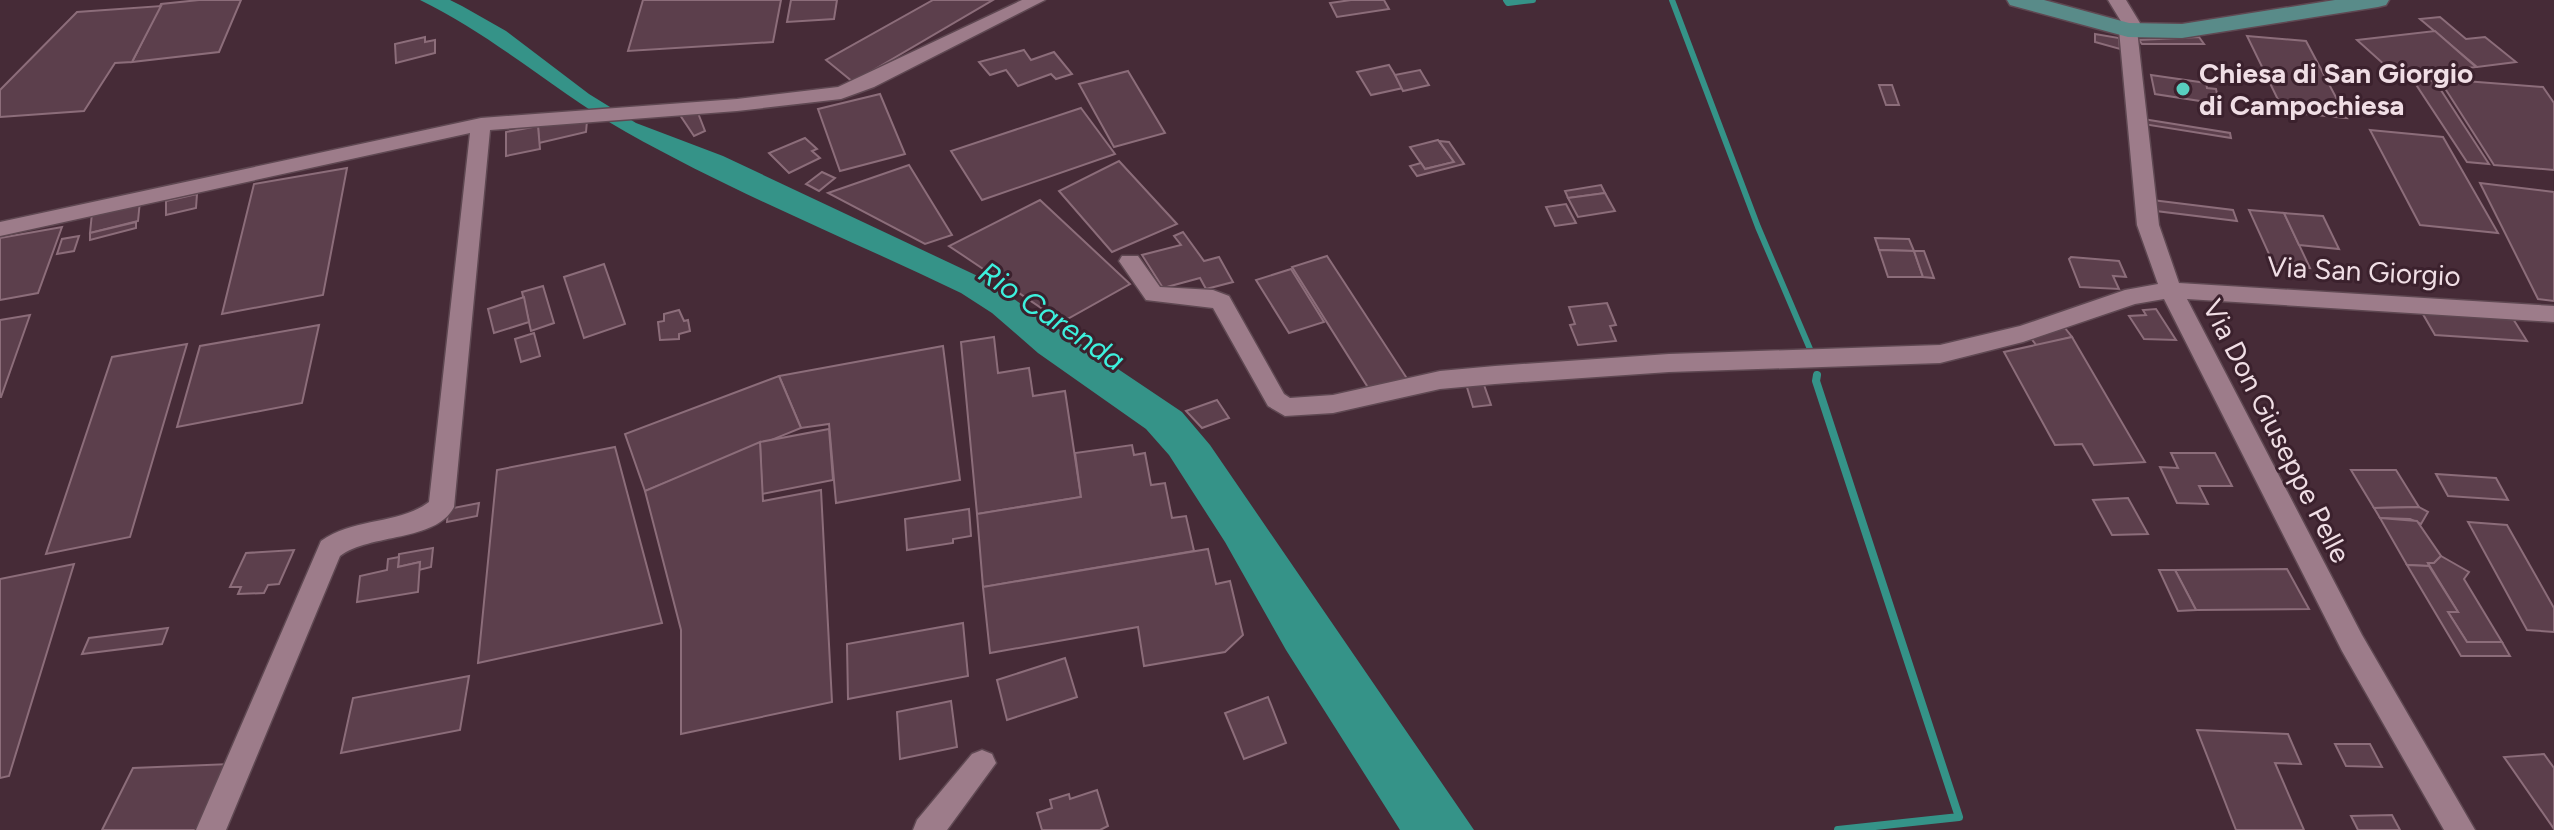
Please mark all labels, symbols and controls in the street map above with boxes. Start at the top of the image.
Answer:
place label: Chiesa di San Giorgio di Campochiesa [2199,56,2473,122]
marker: Chiesa di San Giorgio di Campochiesa [2174,80,2192,98]
street label: Via San Giorgio [2266,249,2462,293]
water label: Rio Carenda [972,254,1132,378]
street label: Via Don Giuseppe Pelle [2196,294,2358,568]

